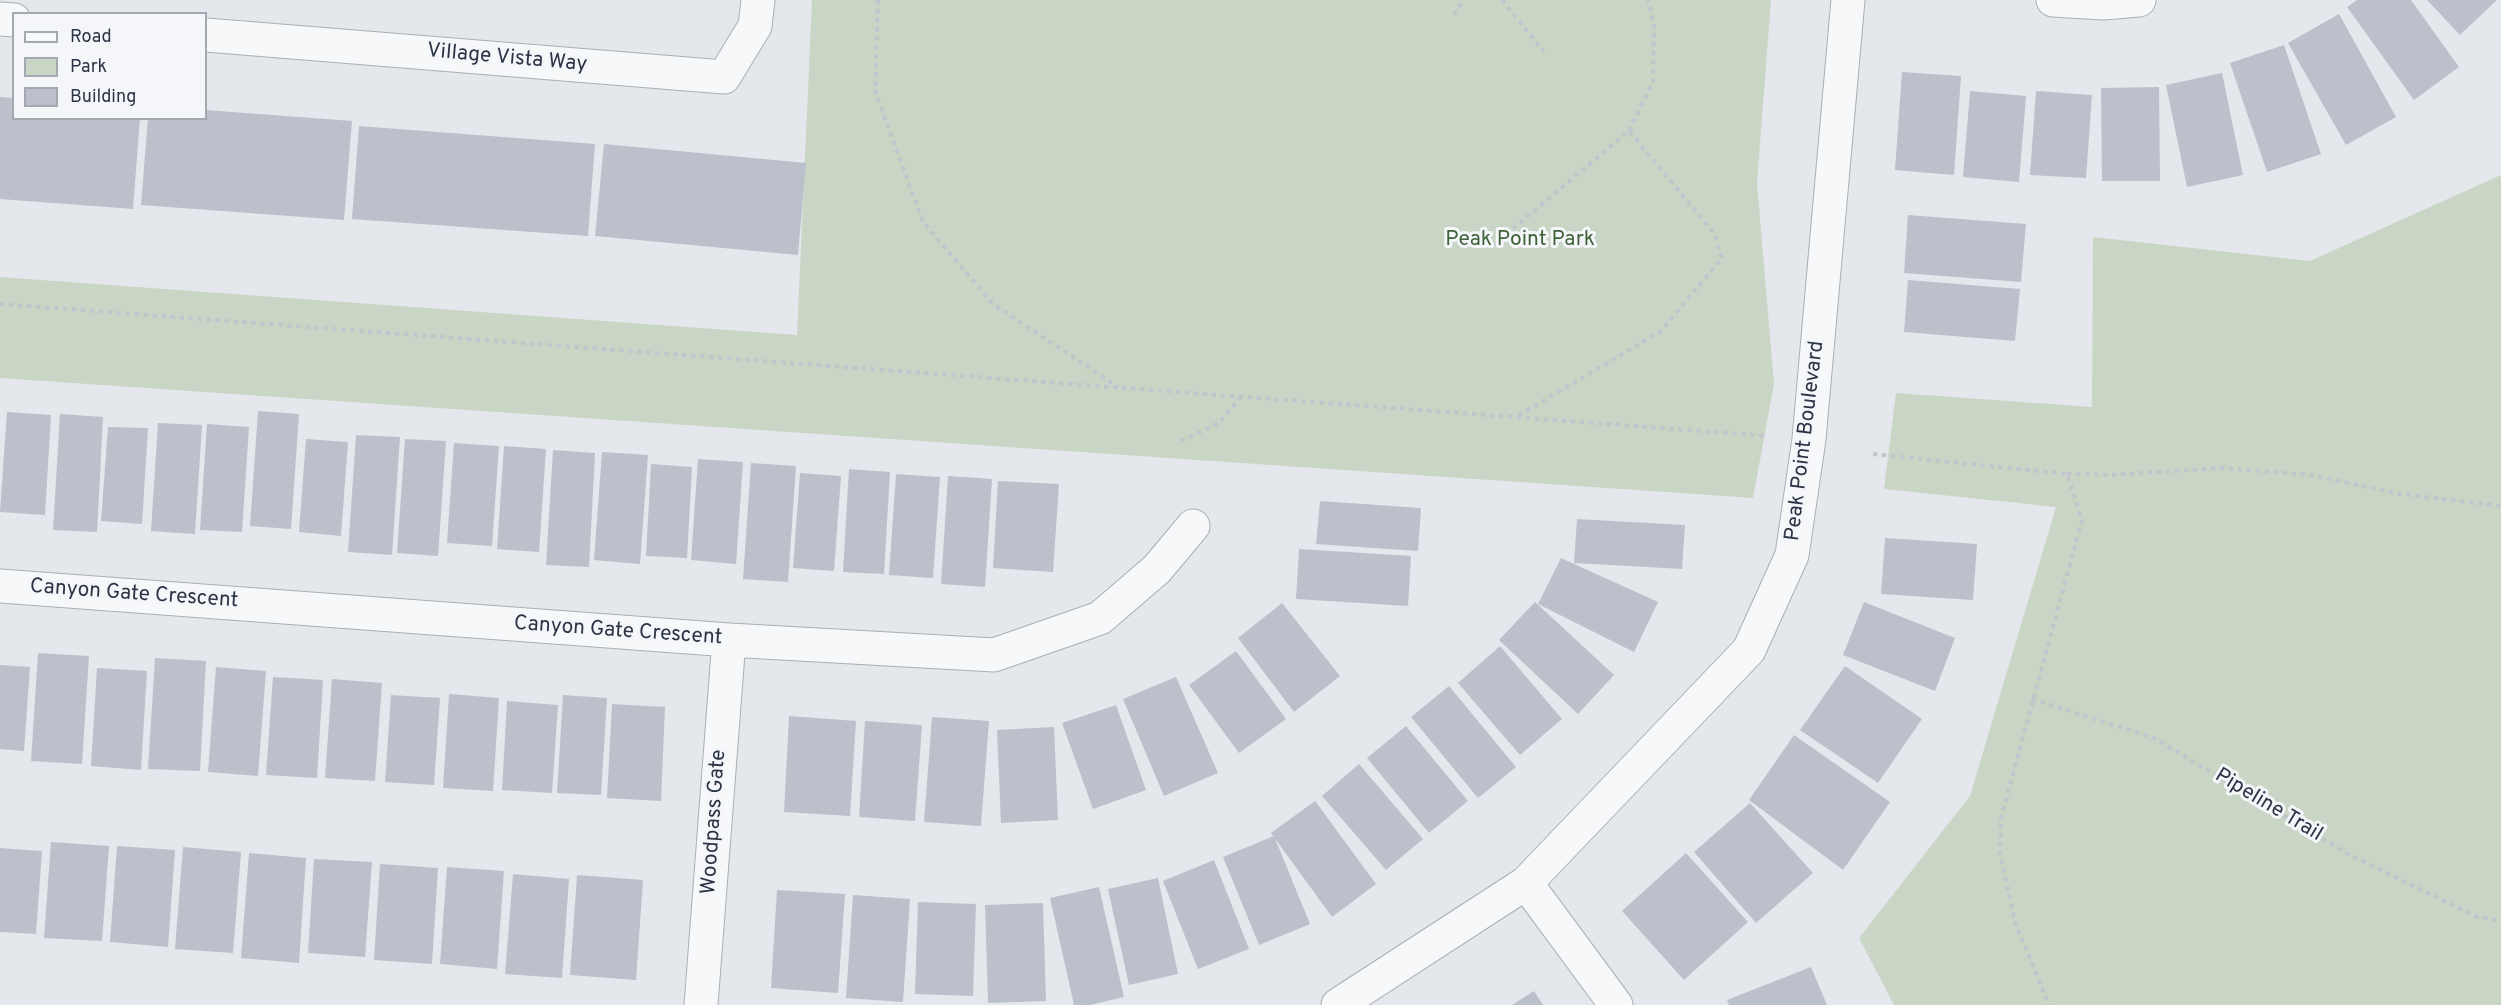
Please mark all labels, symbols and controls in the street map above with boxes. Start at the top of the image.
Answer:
legend [12,12,207,120]
text: Road [70,26,112,49]
street label: Village Vista Way [426,39,588,79]
text: Park [70,56,107,79]
text: Building [70,86,136,109]
park label: Peak Point Park [1445,228,1595,254]
street label: Peak Point Boulevard [1781,340,1831,542]
street label: Canyon Gate Crescent [29,575,239,615]
street label: Canyon Gate Crescent [513,612,723,652]
street label: Woodpass Gate [697,749,733,895]
street label: Pipeline Trail [2210,764,2326,848]

